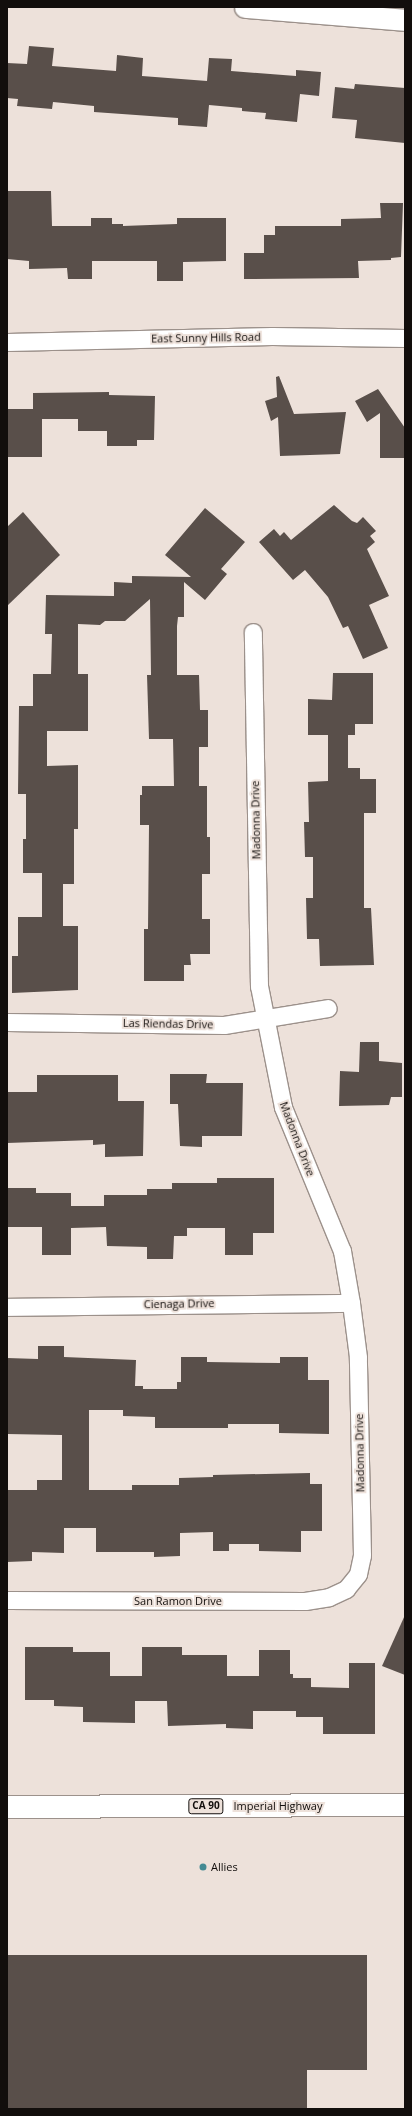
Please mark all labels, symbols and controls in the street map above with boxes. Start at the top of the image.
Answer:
street label: East Sunny Hills Road [151,330,261,346]
street label: Madonna Drive [249,781,263,859]
street label: Las Riendas Drive [123,1017,213,1031]
street label: Madonna Drive [277,1100,317,1178]
street label: Cienaga Drive [144,1297,214,1311]
street label: Madonna Drive [353,1414,367,1492]
street label: San Ramon Drive [134,1594,222,1608]
road number: CA 90 [188,1798,224,1814]
street label: Imperial Highway [234,1799,322,1813]
place label: Allies [211,1860,238,1874]
marker: Allies [198,1862,208,1872]

